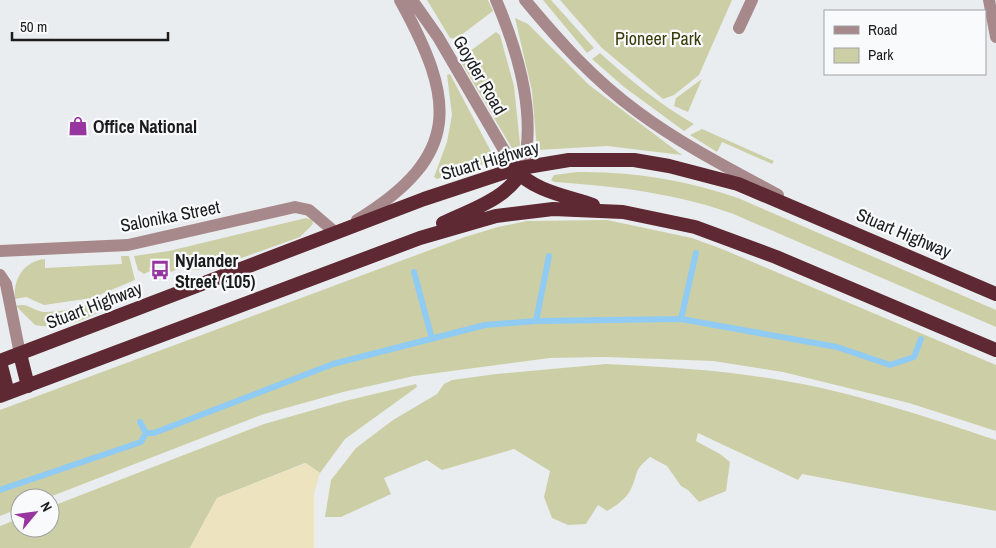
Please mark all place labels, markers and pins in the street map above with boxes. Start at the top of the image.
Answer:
place label: Office National [93,114,197,139]
shop icon: Office National [67,115,89,137]
place label: Nylander Street (105) [175,248,255,294]
bus stop icon: Nylander Street (105) [149,259,171,281]

